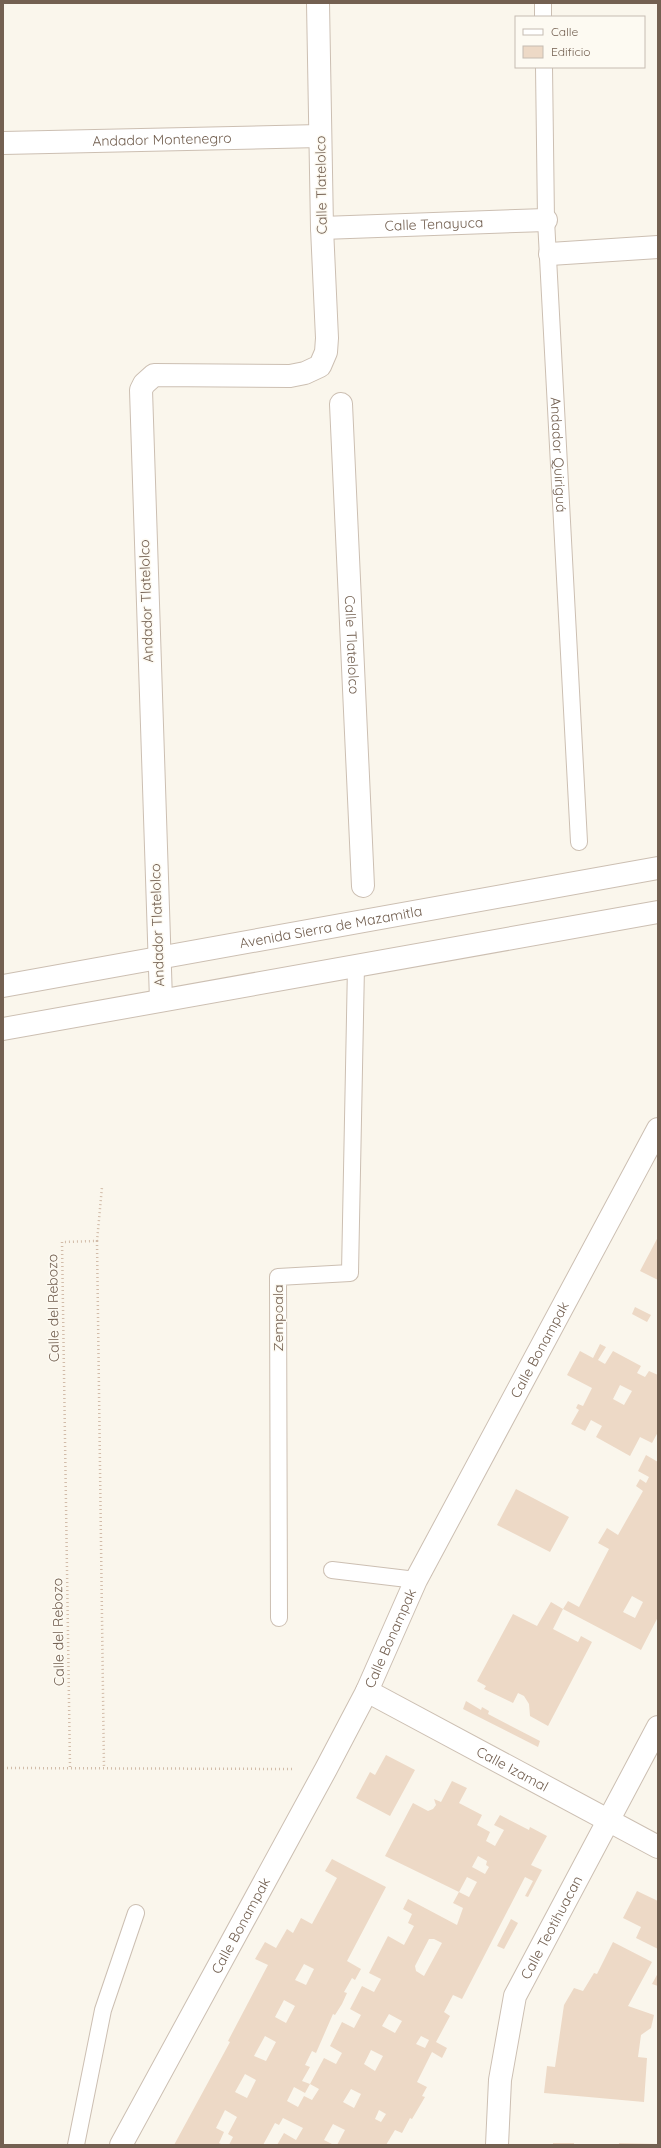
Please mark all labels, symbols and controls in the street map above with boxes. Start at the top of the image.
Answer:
legend [515,16,645,68]
text: Calle [551,24,579,39]
text: Edificio [551,44,591,59]
street label: Andador Montenegro [92,129,232,150]
street label: Calle Tlatelolco [311,135,331,235]
street label: Calle Tenayuca [384,213,484,235]
street label: Andador Quiriguá [546,396,570,513]
street label: Andador Tlatelolco [135,539,157,663]
street label: Calle Tlatelolco [341,595,363,695]
street label: Andador Tlatelolco [146,863,168,987]
street label: Avenida Sierra de Mazamitla [238,902,424,952]
street label: Calle del Rebozo [43,1254,63,1362]
street label: Zempoala [269,1285,287,1351]
street label: Calle Bonampak [506,1298,573,1401]
street label: Calle del Rebozo [48,1578,68,1686]
street label: Calle Bonampak [360,1586,420,1691]
street label: Calle Izamal [473,1742,551,1796]
street label: Calle Teotihuacan [517,1873,586,1982]
street label: Calle Bonampak [207,1874,274,1977]

